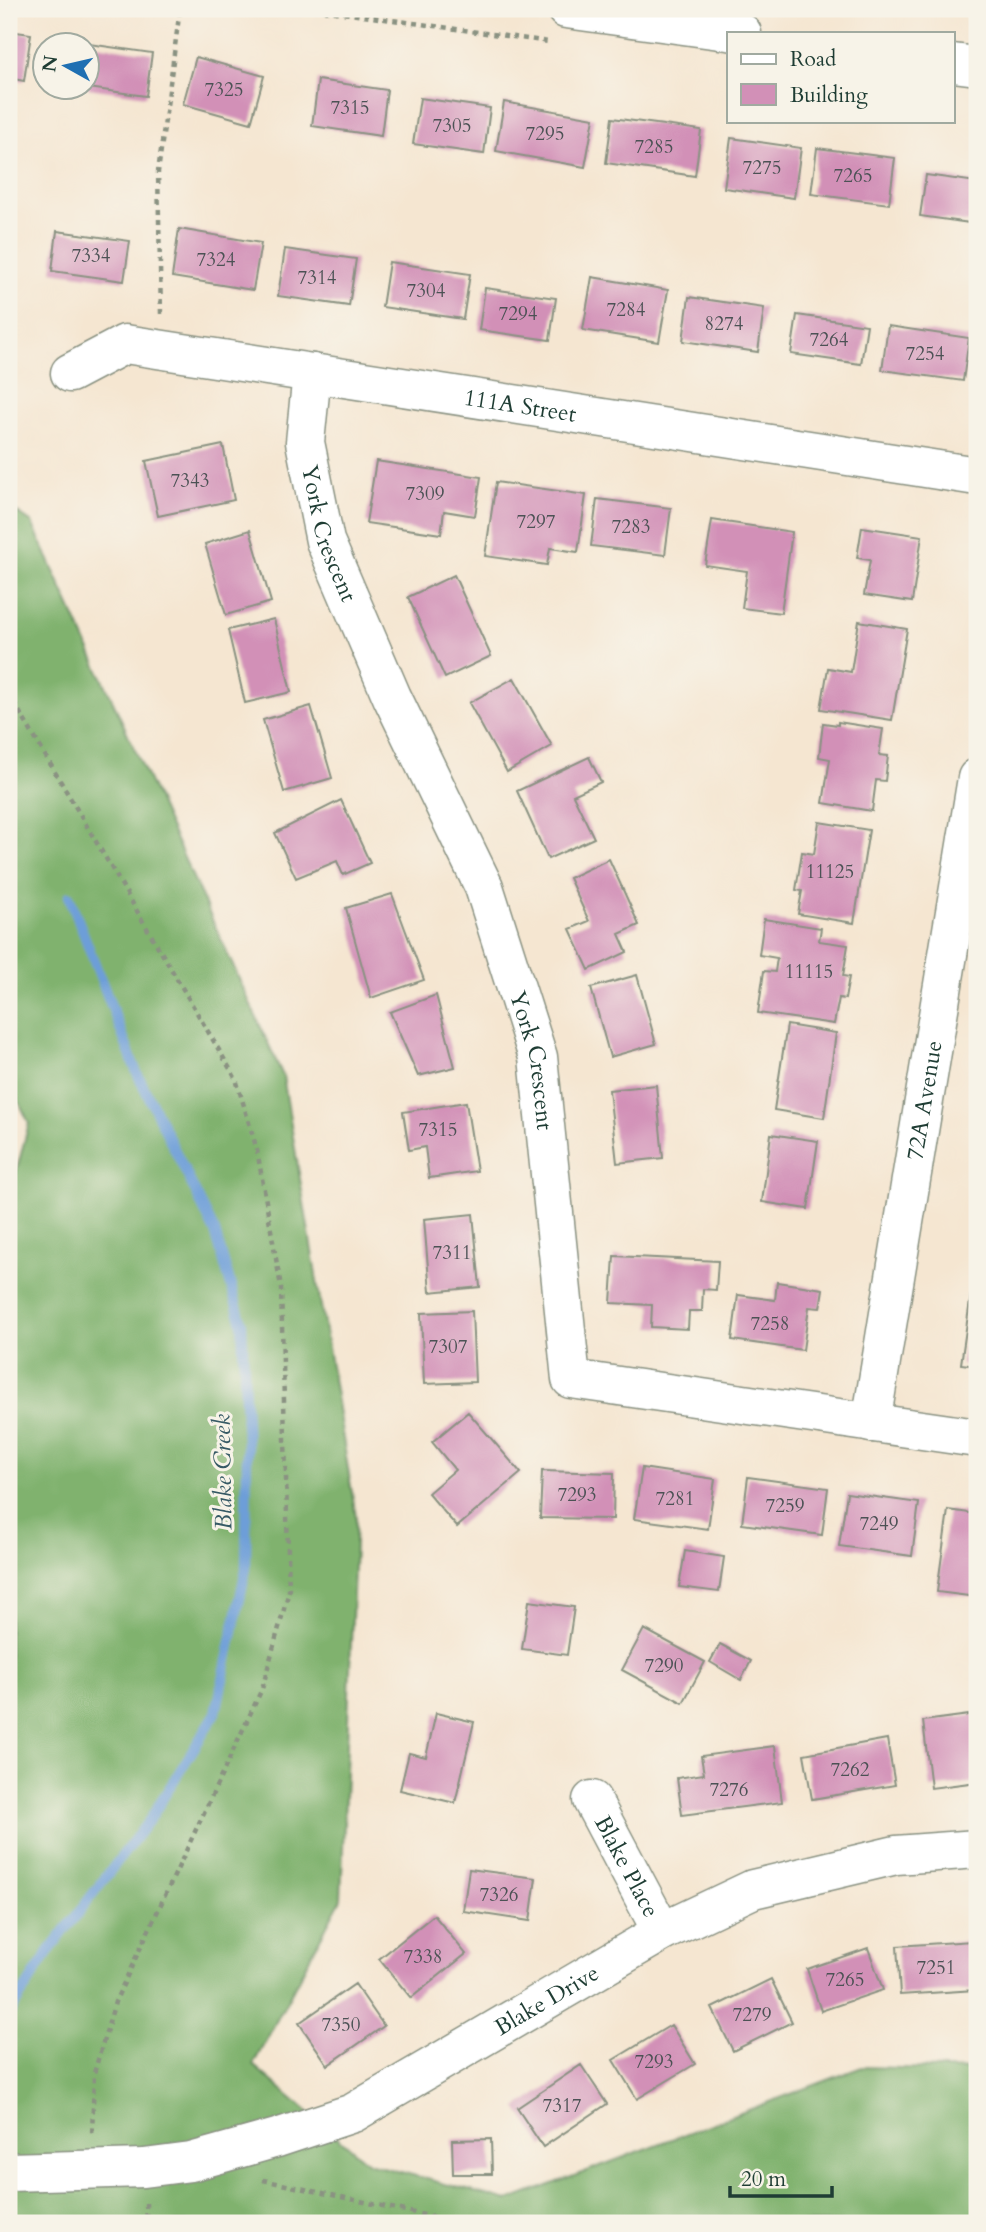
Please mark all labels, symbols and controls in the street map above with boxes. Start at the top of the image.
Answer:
north arrow [32,32,102,102]
legend [727,32,954,122]
text: Road [790,45,836,74]
text: N [36,53,64,74]
house number: 7325 [205,77,243,103]
text: Building [790,81,868,110]
house number: 7315 [331,95,369,121]
house number: 7305 [433,113,471,139]
house number: 7295 [526,121,564,147]
house number: 7285 [635,134,673,160]
house number: 7275 [743,155,781,181]
house number: 7265 [834,163,872,189]
house number: 7334 [72,243,111,269]
house number: 7324 [197,247,236,273]
house number: 7314 [298,265,337,291]
house number: 7304 [407,278,446,304]
house number: 7284 [607,297,646,323]
house number: 7294 [499,301,538,327]
house number: 8274 [705,311,744,337]
house number: 7264 [810,327,849,353]
house number: 7254 [906,341,945,367]
street label: 111A Street [462,381,578,429]
street label: York Crescent [294,462,365,606]
house number: 7343 [171,468,209,494]
house number: 7309 [406,481,445,507]
house number: 7297 [517,509,556,535]
house number: 7283 [612,514,650,540]
house number: 11125 [806,859,854,885]
house number: 11115 [785,959,833,985]
street label: York Crescent [502,987,561,1132]
street label: 72A Avenue [899,1038,949,1162]
house number: 7315 [419,1117,457,1143]
house number: 7311 [433,1240,471,1266]
house number: 7258 [751,1311,789,1337]
house number: 7307 [429,1334,468,1360]
water label: Blake Creek [205,1414,241,1530]
house number: 7293 [558,1482,596,1508]
house number: 7281 [656,1486,694,1512]
house number: 7259 [766,1493,805,1519]
house number: 7249 [860,1511,899,1537]
house number: 7290 [645,1653,684,1679]
house number: 7262 [831,1757,870,1783]
house number: 7276 [710,1777,748,1803]
street label: Blake Place [587,1810,667,1922]
house number: 7326 [480,1882,518,1908]
house number: 7338 [404,1944,442,1970]
house number: 7251 [917,1955,955,1981]
street label: Blake Drive [489,1957,604,2042]
house number: 7265 [826,1967,864,1993]
house number: 7279 [733,2002,772,2028]
house number: 7350 [322,2012,361,2038]
house number: 7293 [635,2049,673,2075]
house number: 7317 [543,2093,582,2119]
scale bar [730,2155,832,2199]
text: 20 m [741,2165,786,2194]

